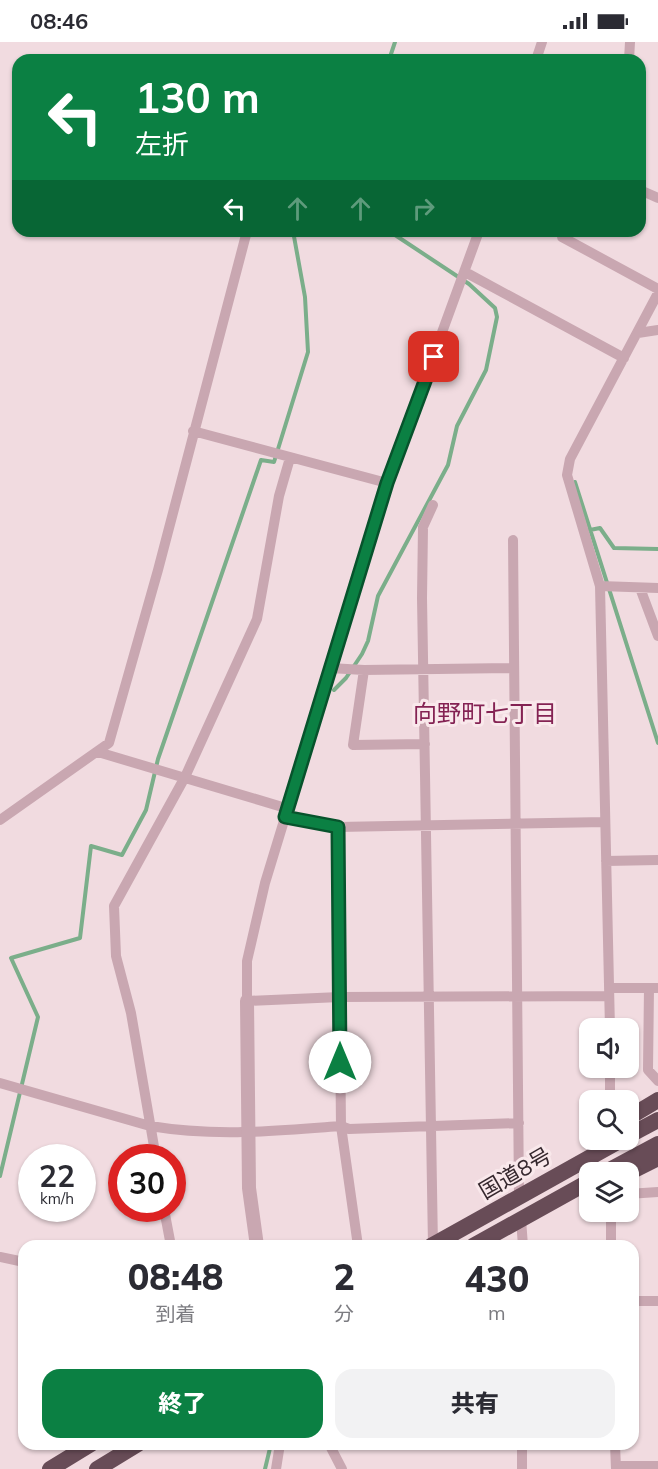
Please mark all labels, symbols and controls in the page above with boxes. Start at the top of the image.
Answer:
text: 08:46 [30,7,88,35]
text: 130 m [135,71,260,124]
icon: left [36,78,114,156]
text: 左折 [135,127,189,161]
icon: left [218,192,251,225]
icon: ahead [281,192,314,225]
icon: ahead [344,192,377,225]
icon: right [407,192,440,225]
pin [408,331,459,382]
icon: arrive [417,340,450,373]
district label: 向野町七丁目 [413,698,557,728]
map controls [579,1018,639,1222]
button: sound [579,1018,639,1078]
position arrow [308,1030,372,1094]
button: search [579,1090,639,1150]
street label: 国道8号 [474,1141,556,1205]
speed limit sign: 30 [108,1144,186,1222]
text: 22 [39,1157,75,1195]
button: layers [579,1162,639,1222]
text: km/h [40,1189,74,1208]
text: 08:48 [128,1254,223,1299]
text: 2 [333,1254,355,1299]
text: 430 [464,1256,529,1301]
text: m [488,1300,506,1325]
text: 到着 [156,1301,196,1326]
text: 分 [334,1301,354,1326]
button: 終了 [42,1369,323,1438]
button: 共有 [335,1369,615,1438]

